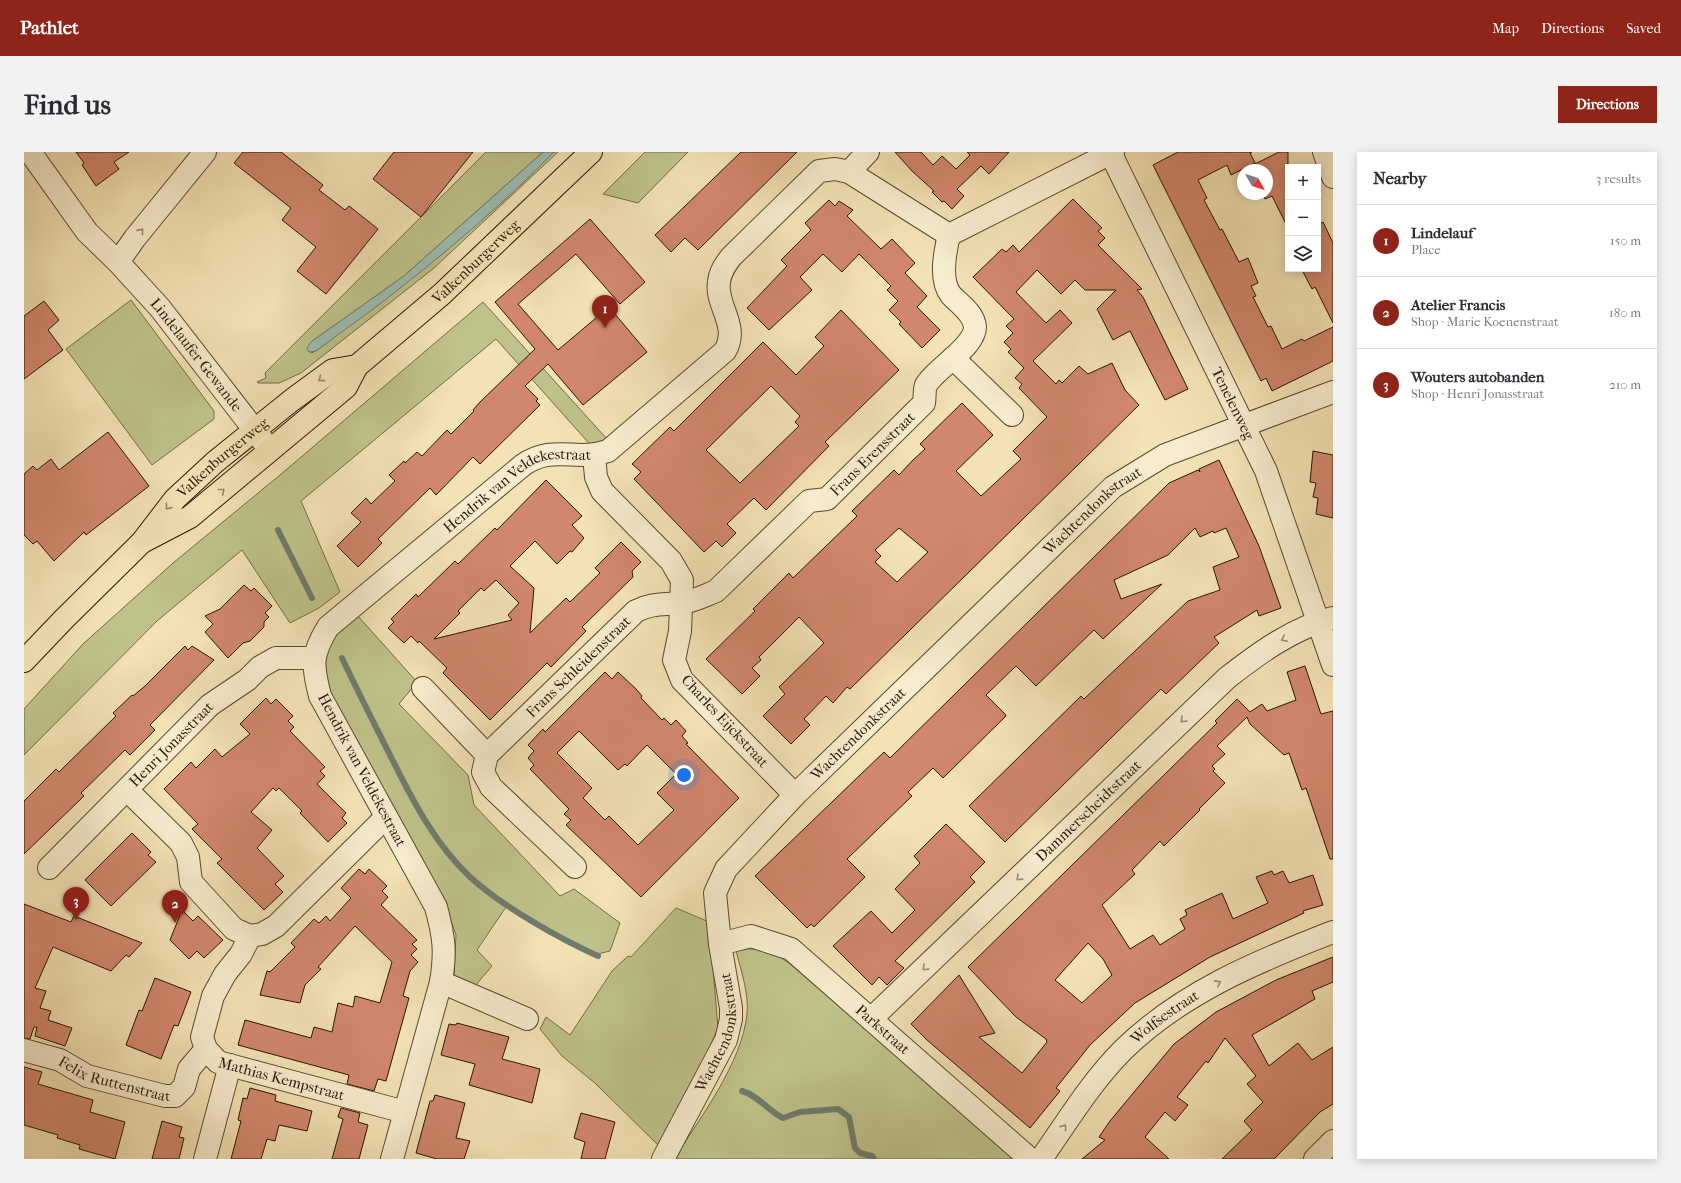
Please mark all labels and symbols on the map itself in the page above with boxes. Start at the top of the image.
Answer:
north arrow [1237,164,1273,200]
street label: Valkenburgerweg [427,215,524,308]
one-way arrow [136,228,143,235]
street label: Lindelaufer Gewande [146,294,246,416]
pin: 1 [592,295,618,328]
street label: Tenelenweg [1208,364,1259,444]
one-way arrow [318,374,325,382]
street label: Frans Erensstraat [826,408,919,500]
street label: Valkenburgerweg [173,413,273,502]
street label: Hendrik van Veldekestraat [440,445,592,536]
street label: Wachtendonkstraat [1039,462,1146,559]
one-way arrow [217,488,225,495]
one-way arrow [166,503,173,510]
street label: Frans Schleidenstraat [522,612,635,721]
one-way arrow [1280,634,1288,642]
street label: Charles Eijckstraat [677,671,773,771]
street label: Wachtendonkstraat [806,683,910,785]
street label: Hendrik van Veldekestraat [314,690,410,850]
street label: Henri Jonasstraat [125,697,218,791]
one-way arrow [1180,715,1188,723]
street label: Dammerscheidtstraat [1032,756,1145,866]
your location [674,765,694,785]
one-way arrow [1016,873,1024,881]
pin: 3 [63,887,89,920]
pin: 2 [162,890,188,923]
one-way arrow [922,963,930,971]
street label: Wachtendonkstraat [691,971,740,1096]
one-way arrow [1214,981,1221,988]
street label: Wolfsestraat [1126,986,1203,1048]
street label: Parkstraat [852,1001,914,1059]
street label: Felix Ruttenstraat [55,1052,171,1105]
street label: Mathias Kempstraat [216,1054,347,1105]
one-way arrow [1059,1125,1066,1132]

